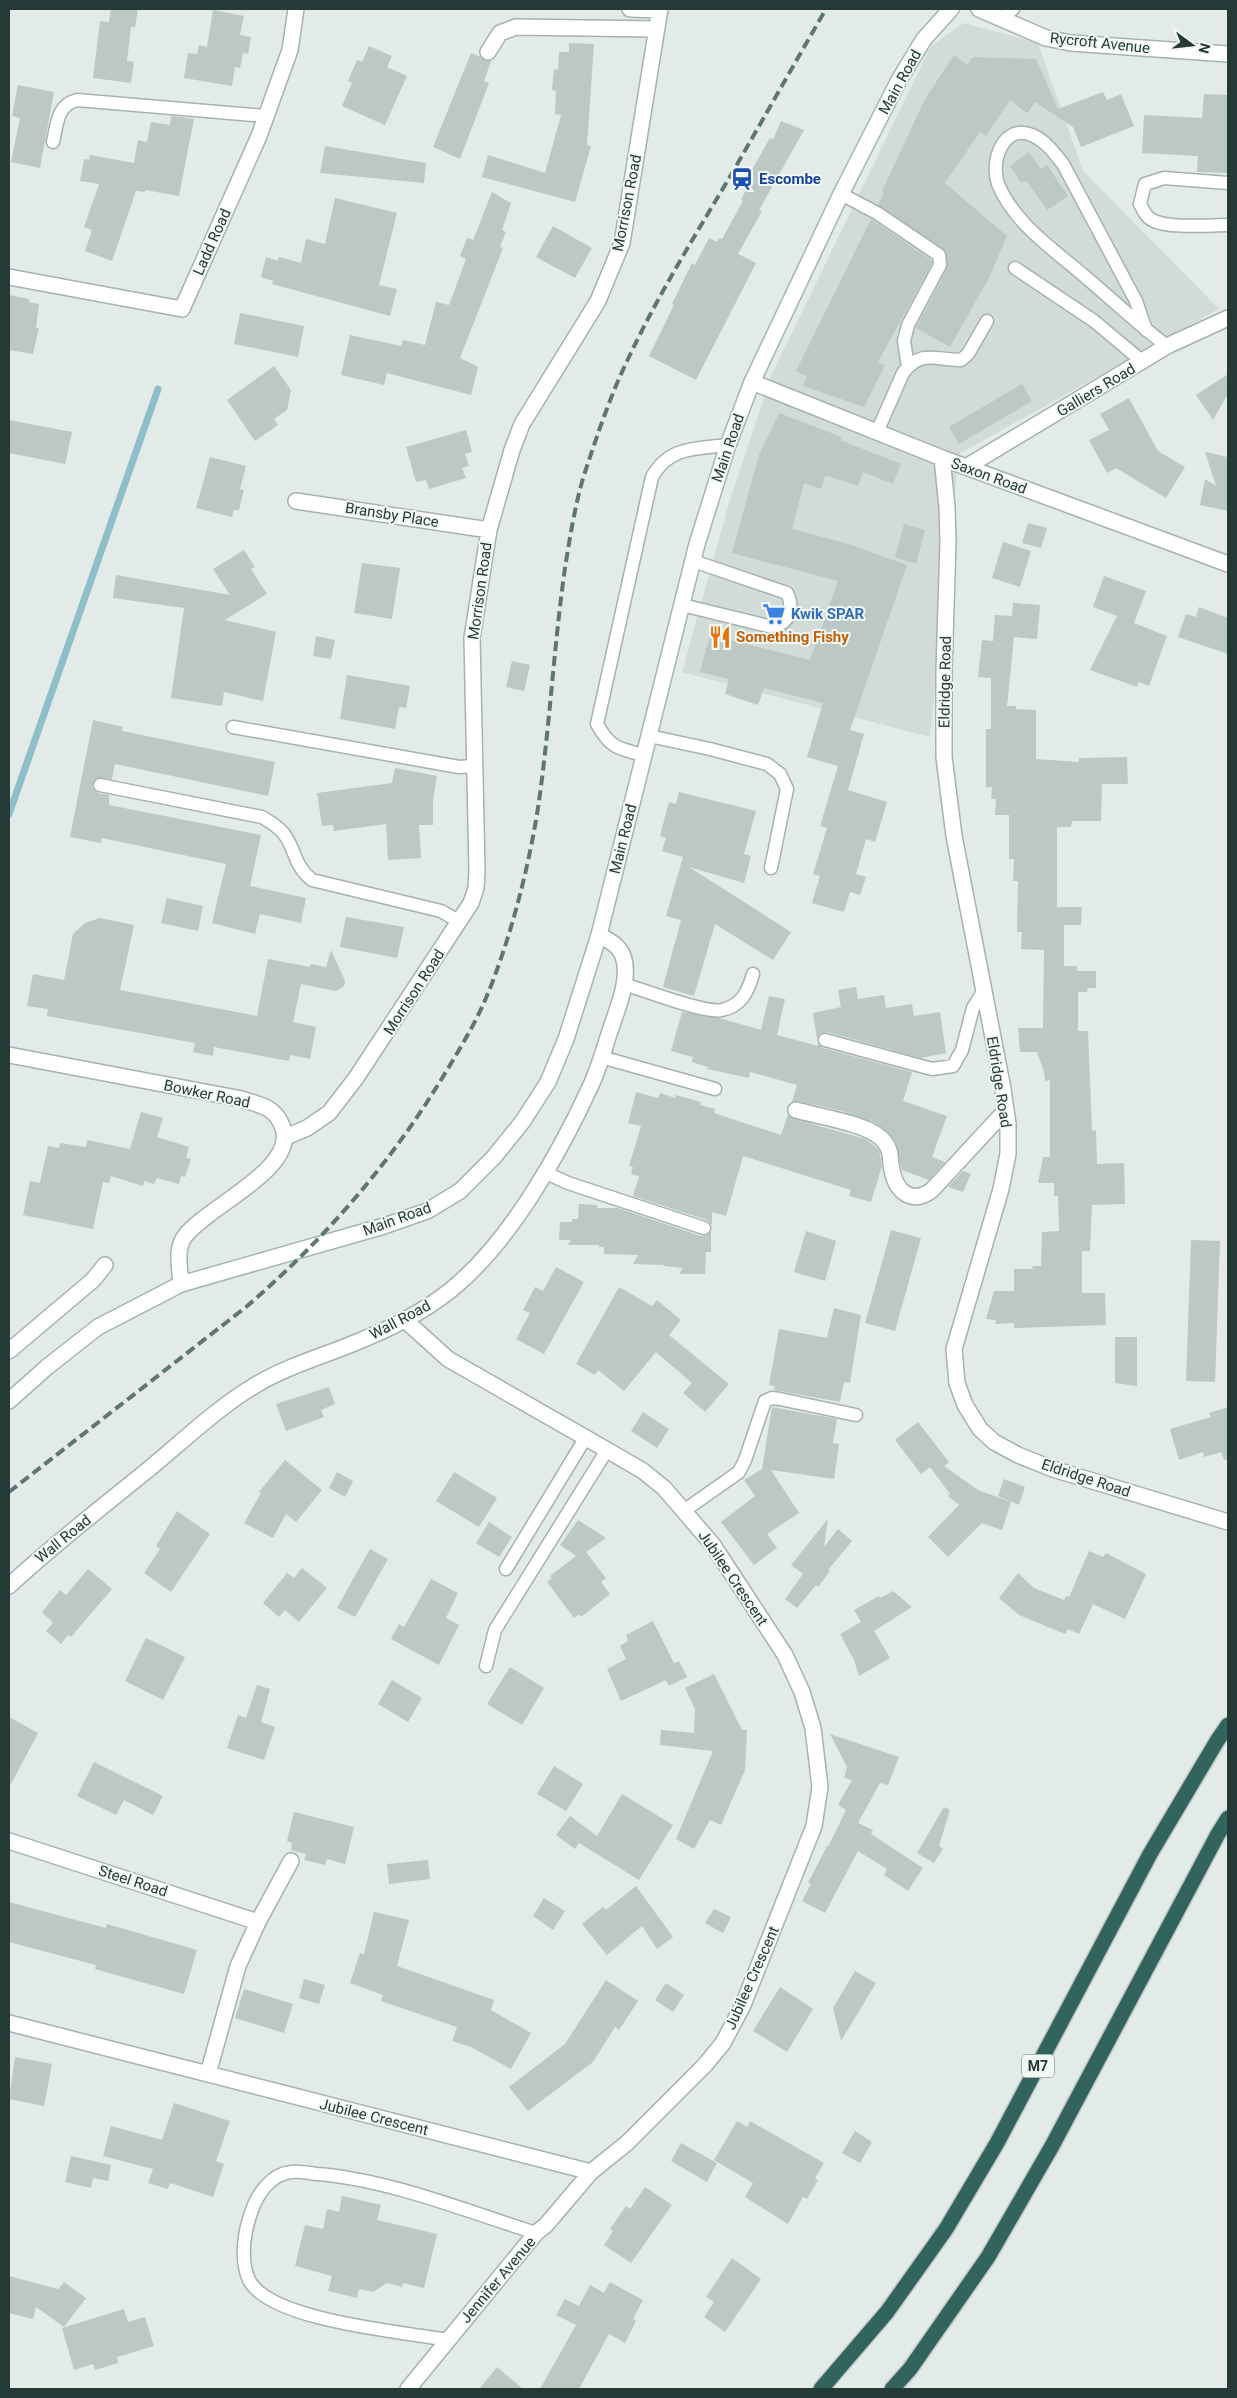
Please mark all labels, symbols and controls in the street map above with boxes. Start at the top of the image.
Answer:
north arrow [1167,20,1217,70]
street label: Rycroft Avenue [1049,29,1151,57]
text: N [1196,42,1214,55]
street label: Main Road [875,46,925,118]
street label: Morrison Road [609,153,645,253]
station icon: Escombe [729,166,755,192]
place label: Escombe [759,170,821,188]
street label: Ladd Road [189,206,235,278]
street label: Galliers Road [1054,360,1138,420]
street label: Main Road [708,411,748,485]
street label: Saxon Road [949,454,1029,498]
street label: Bransby Place [344,499,440,531]
street label: Morrison Road [464,541,496,641]
supermarket icon: Kwik SPAR [761,601,787,627]
place label: Kwik SPAR [791,605,865,623]
restaurant icon: Something Fishy [707,624,733,650]
place label: Something Fishy [736,628,849,646]
street label: Eldridge Road [935,636,955,728]
street label: Main Road [606,802,640,876]
street label: Morrison Road [380,946,448,1038]
street label: Eldridge Road [983,1035,1015,1129]
street label: Bowker Road [162,1076,252,1112]
street label: Main Road [360,1198,434,1240]
street label: Wall Road [366,1296,434,1344]
street label: Eldridge Road [1039,1455,1133,1501]
street label: Wall Road [31,1511,95,1567]
street label: Jubilee Crescent [694,1527,772,1629]
street label: Steel Road [96,1861,170,1901]
street label: Jubilee Crescent [721,1923,783,2032]
road number: M7 [1022,2054,1054,2078]
street label: Jubilee Crescent [318,2095,430,2139]
street label: Jennifer Avenue [457,2233,539,2327]

